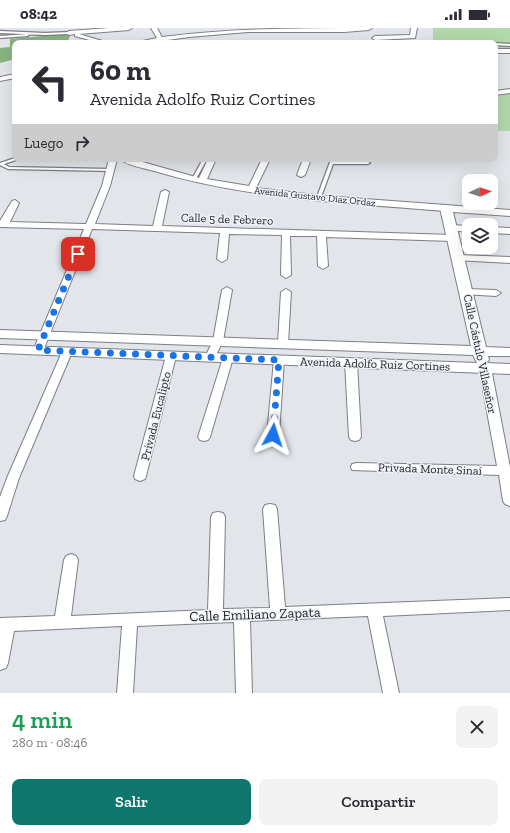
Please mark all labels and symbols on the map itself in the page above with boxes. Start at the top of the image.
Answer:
north arrow [462,174,498,210]
street label: Avenida Gustavo Díaz Ordaz [253,185,377,209]
street label: Calle 5 de Febrero [181,210,273,228]
pin [61,237,95,271]
street label: Calle Cástulo Villaseñor [460,293,500,415]
street label: Avenida Adolfo Ruiz Cortines [300,354,450,374]
street label: Privada Eucalipto [138,370,174,462]
position arrow [252,414,294,456]
street label: Privada Monte Sinaí [378,460,483,478]
street label: Calle Emiliano Zapata [189,604,321,625]

